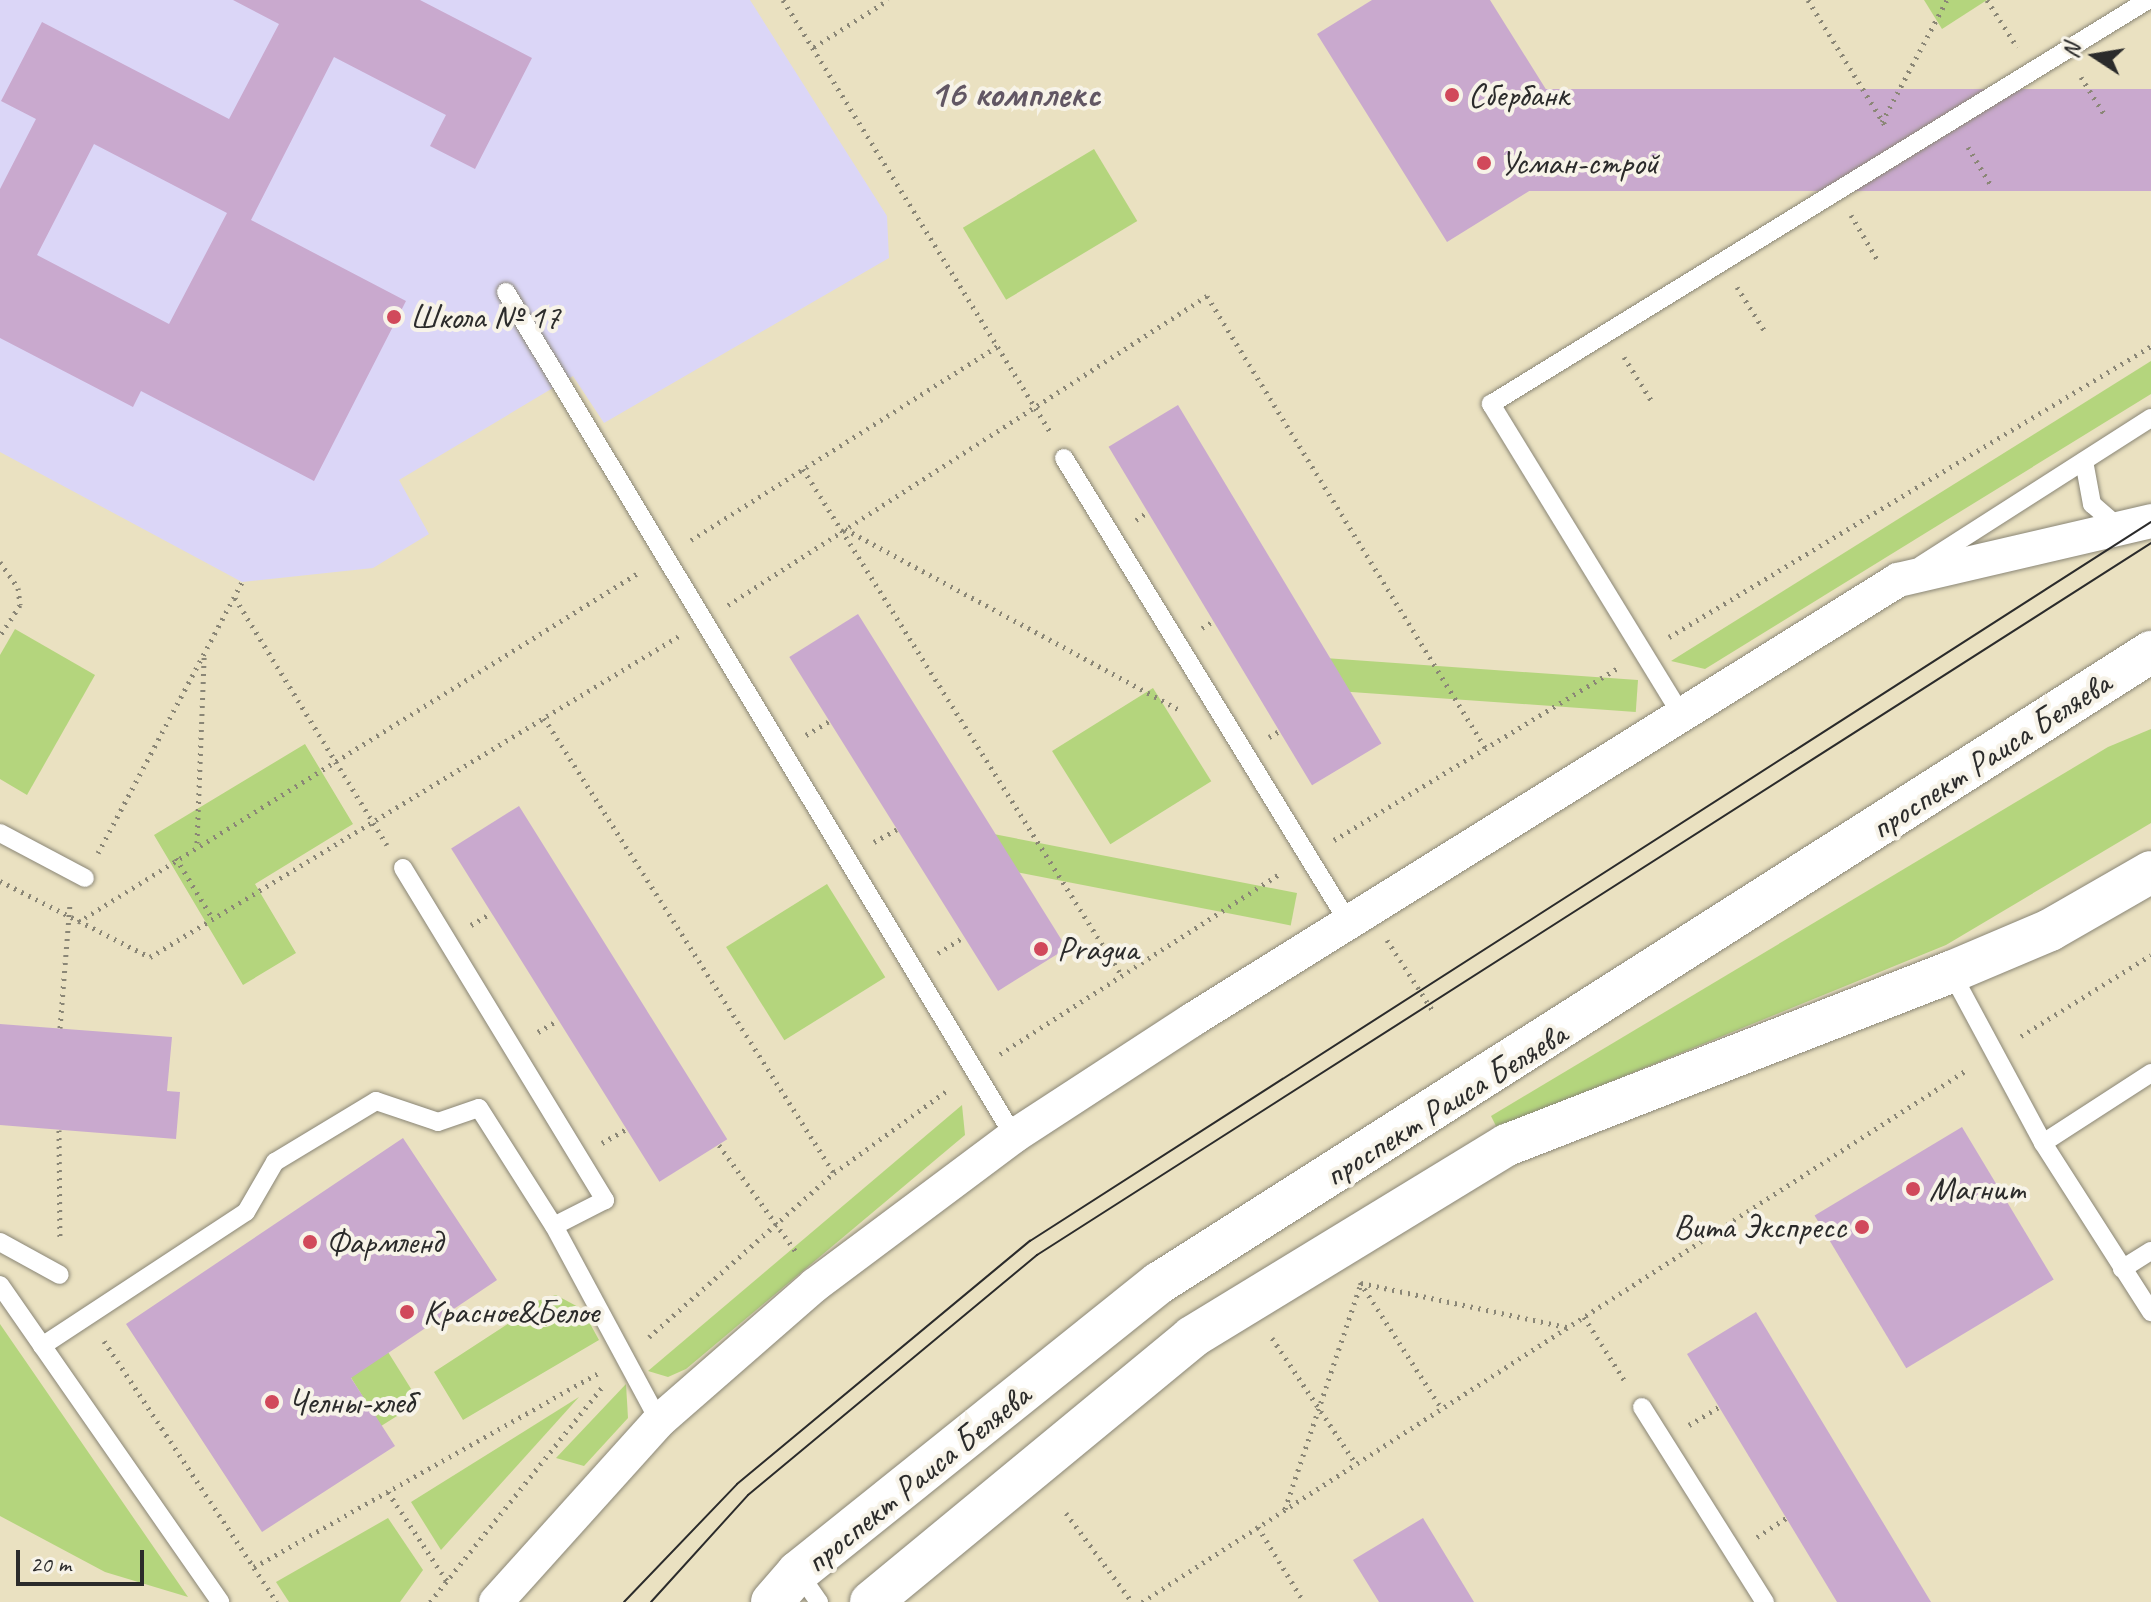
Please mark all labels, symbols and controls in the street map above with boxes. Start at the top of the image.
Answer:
north arrow [2055,16,2135,96]
text: N [2056,41,2087,61]
district label: 16 комплекс [930,71,1100,117]
place label: Сбербанк [1468,75,1569,115]
marker: Сбербанк [1443,86,1461,104]
place label: Усман-строй [1500,143,1658,183]
marker: Усман-строй [1475,154,1493,172]
place label: Школа № 17 [410,297,560,337]
marker: Школа № 17 [385,308,403,326]
street label: проспект Раиса Беляева [1862,662,2118,848]
place label: Pragua [1057,929,1138,969]
marker: Pragua [1032,940,1050,958]
street label: проспект Раиса Беляева [1316,1013,1574,1195]
place label: Магнит [1929,1169,2026,1209]
marker: Магнит [1904,1180,1922,1198]
place label: Вита Экспресс [1675,1207,1846,1247]
marker: Вита Экспресс [1853,1218,1871,1236]
place label: Фармленд [326,1222,443,1262]
marker: Фармленд [301,1233,319,1251]
place label: Красное&Белое [423,1292,599,1332]
marker: Красное&Белое [398,1303,416,1321]
street label: проспект Раиса Беляева [795,1374,1039,1582]
place label: Челны-хлеб [288,1382,414,1422]
marker: Челны-хлеб [263,1393,281,1411]
scale bar [20,1534,148,1584]
text: 20 m [30,1549,71,1579]

